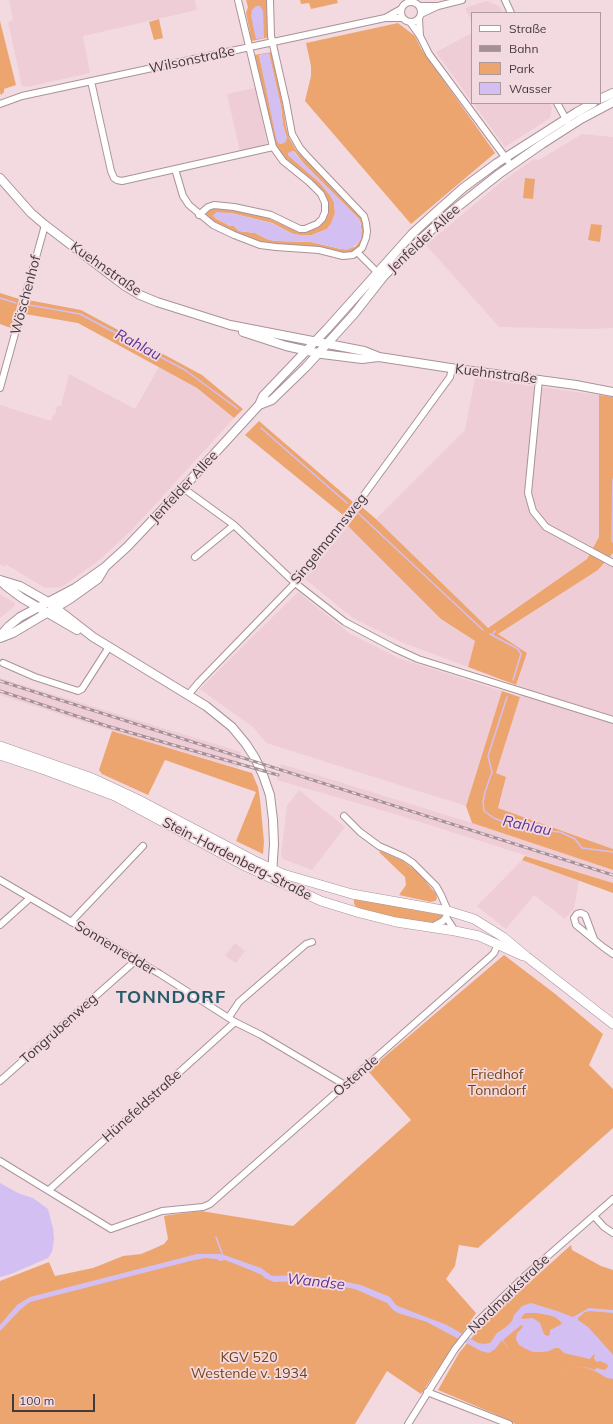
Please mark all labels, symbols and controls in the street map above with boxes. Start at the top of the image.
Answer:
legend [471,12,601,104]
text: Straße [509,21,546,36]
text: Bahn [509,41,538,56]
street label: Wilsonstraße [148,43,236,77]
text: Park [509,61,534,76]
text: Wasser [509,81,552,96]
street label: Jenfelder Allee [384,201,464,277]
street label: Kuehnstraße [67,238,145,300]
street label: Wöschenhof [7,253,45,337]
water label: Rahlau [112,325,164,365]
street label: Kuehnstraße [454,361,538,387]
street label: Jenfelder Allee [146,447,222,527]
street label: Singelmannsweg [287,490,371,588]
water label: Rahlau [501,812,553,840]
street label: Stein-Hardenberg-Straße [159,814,315,904]
street label: Sonnenredder [72,917,158,979]
district label: TONNDORF [116,987,226,1009]
street label: Tongrubenweg [17,990,101,1068]
street label: Ostende [330,1052,382,1100]
street label: Hünefeldstraße [99,1066,185,1146]
park label: Friedhof Tonndorf [468,1067,526,1100]
street label: Nordmarkstraße [465,1251,553,1337]
water label: Wandse [286,1270,346,1294]
park label: KGV 520 Westende v. 1934 [191,1350,307,1382]
scale bar [14,1386,97,1412]
text: 100 m [19,1393,54,1408]

